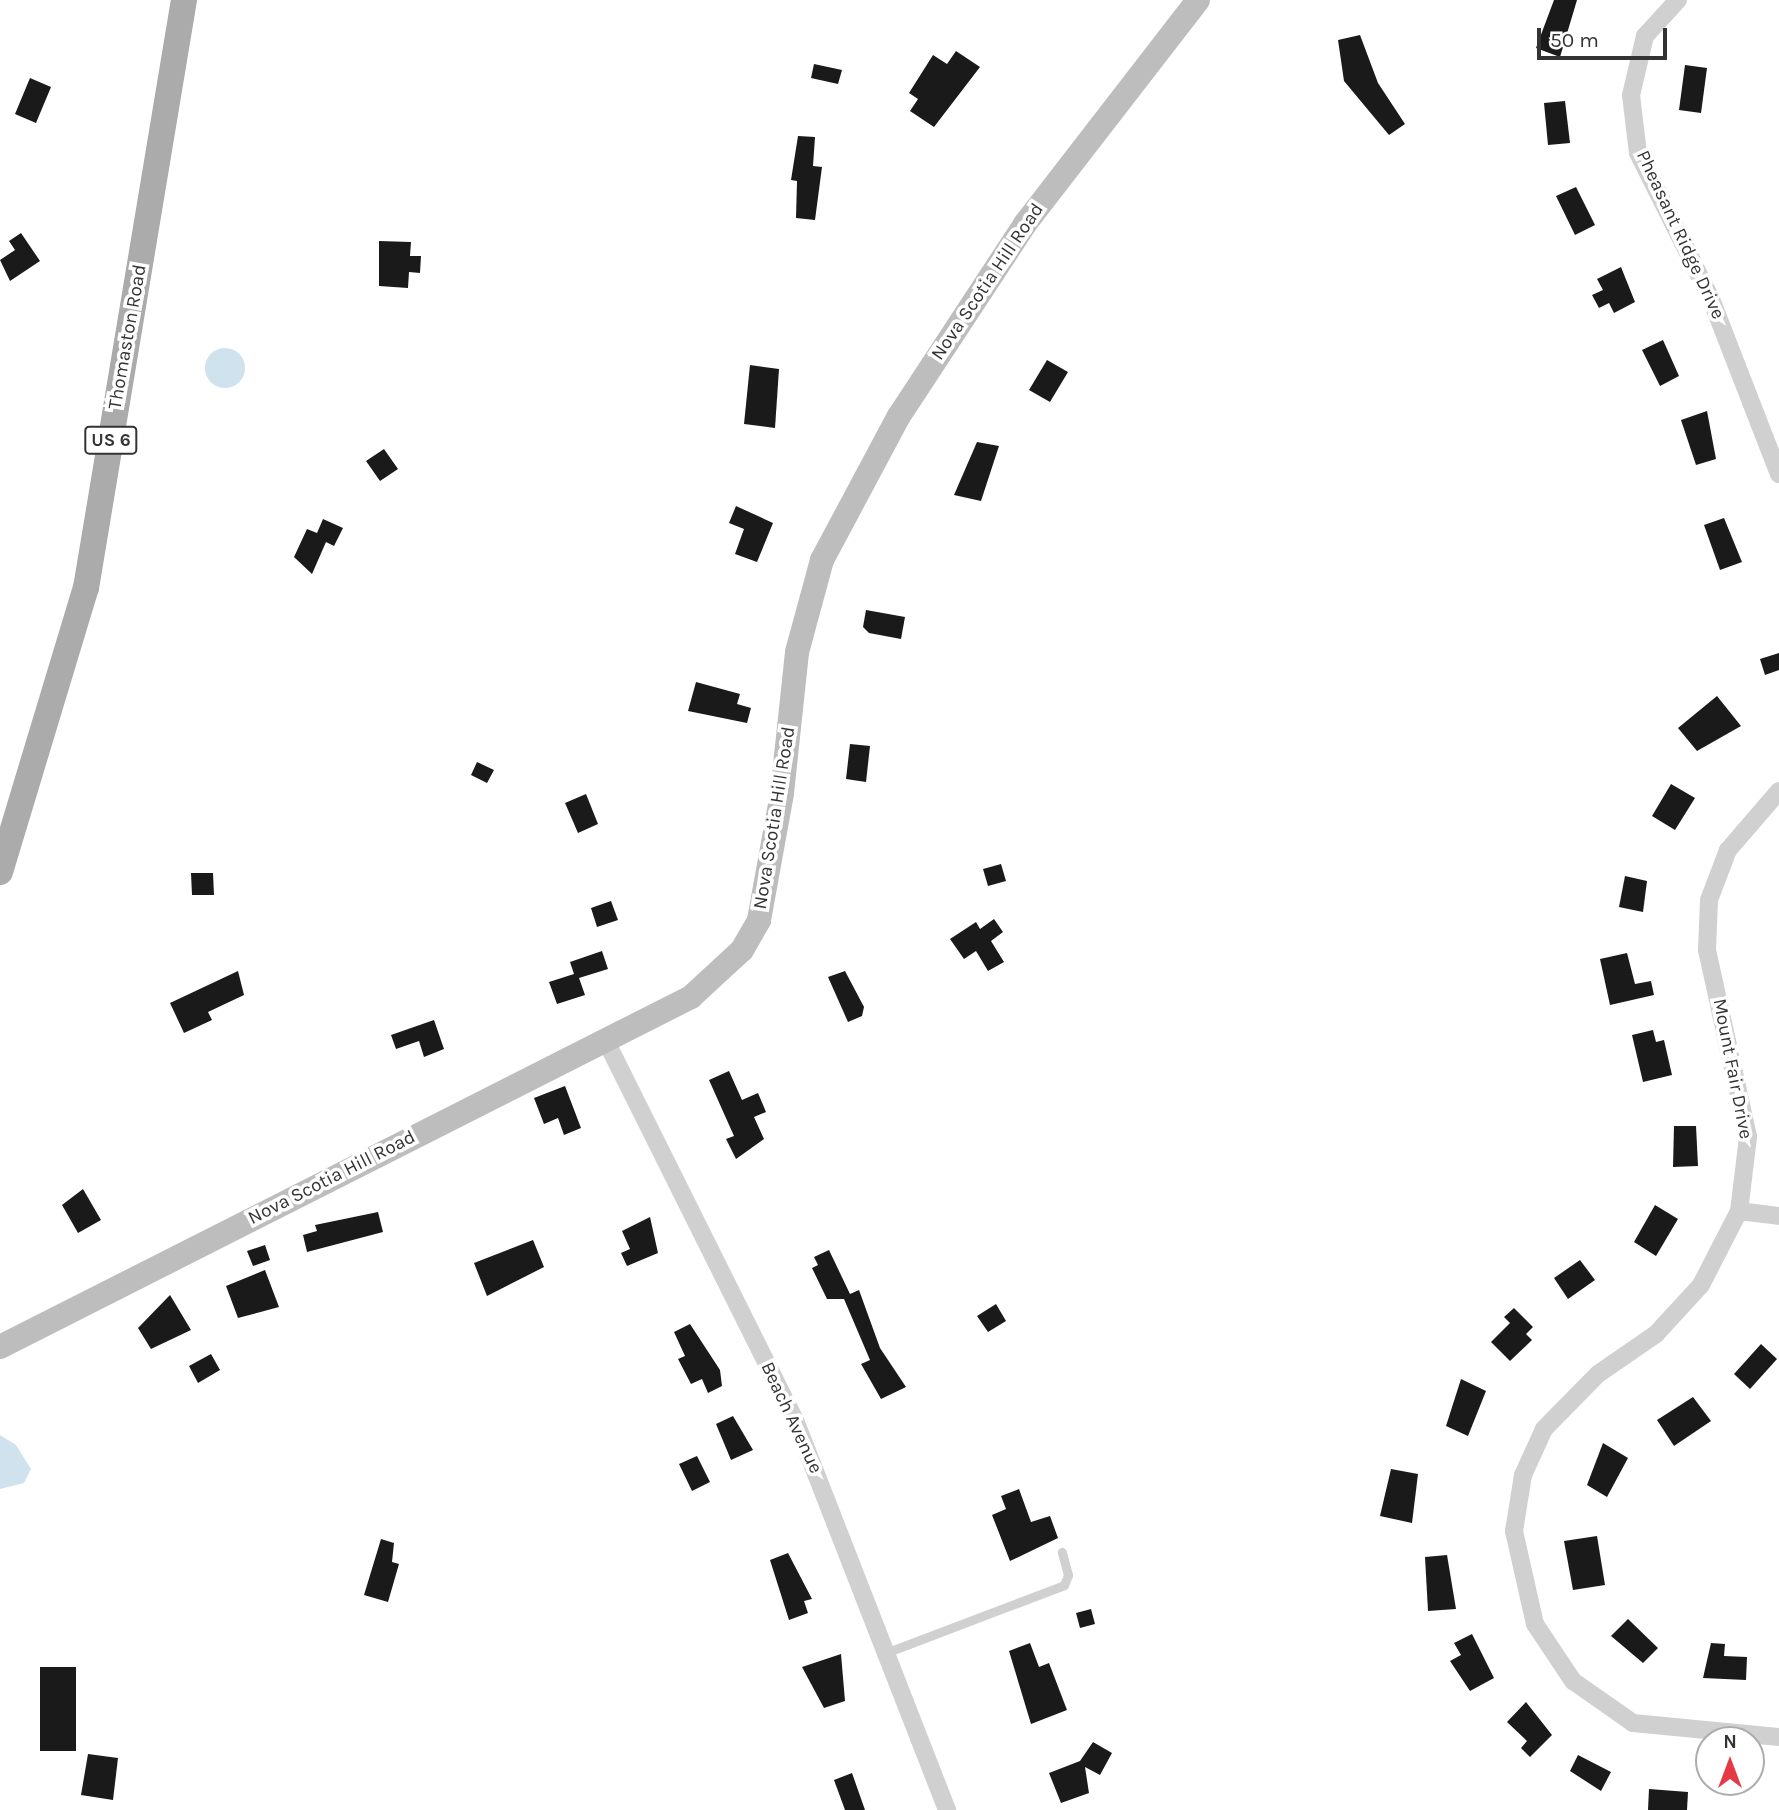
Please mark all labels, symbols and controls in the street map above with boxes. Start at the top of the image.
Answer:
scale bar [1541,14,1670,58]
text: 50 m [1550,28,1599,52]
street label: Pheasant Ridge Drive [1631,147,1729,323]
street label: Nova Scotia Hill Road [927,199,1049,365]
street label: Thomaston Road [104,263,152,411]
road number: US 6 [83,426,139,454]
street label: Nova Scotia Hill Road [749,725,801,911]
street label: Mount Fair Drive [1707,997,1757,1141]
street label: Nova Scotia Hill Road [245,1126,419,1230]
street label: Beach Avenue [755,1359,827,1477]
north arrow [1695,1726,1765,1796]
text: N [1723,1731,1737,1753]

